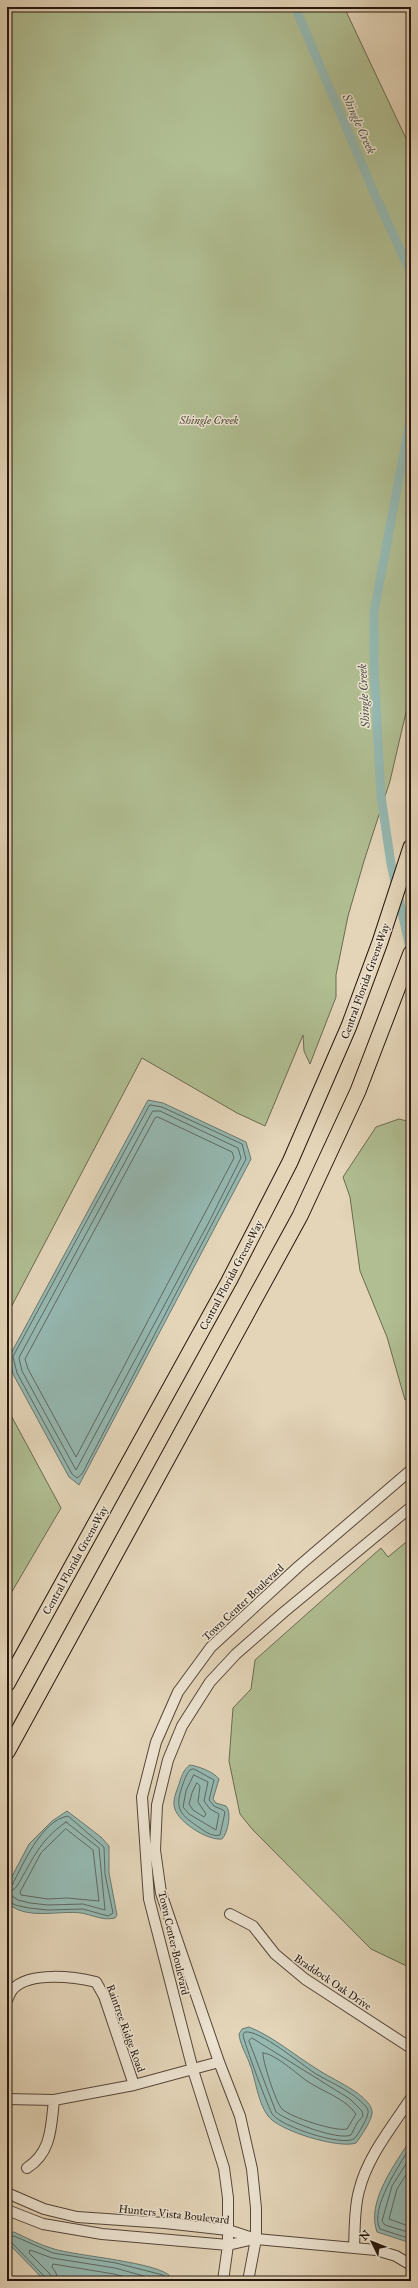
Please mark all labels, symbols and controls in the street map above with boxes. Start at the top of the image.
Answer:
water label: Shingle Creek [339,91,379,157]
park label: Shingle Creek [179,414,239,427]
water label: Shingle Creek [355,663,373,729]
street label: Central Florida GreeneWay [338,921,393,1041]
street label: Central Florida GreeneWay [197,1217,266,1332]
street label: Central Florida GreeneWay [40,1503,111,1617]
street label: Town Center Boulevard [200,1561,287,1643]
street label: Town Center Boulevard [155,1890,192,1997]
street label: Braddock Oak Drive [291,1952,374,2013]
street label: Raintree Ridge Road [104,1982,148,2074]
street label: Hunters Vista Boulevard [118,2202,231,2227]
north arrow [352,2222,392,2262]
text: N [357,2227,373,2243]

